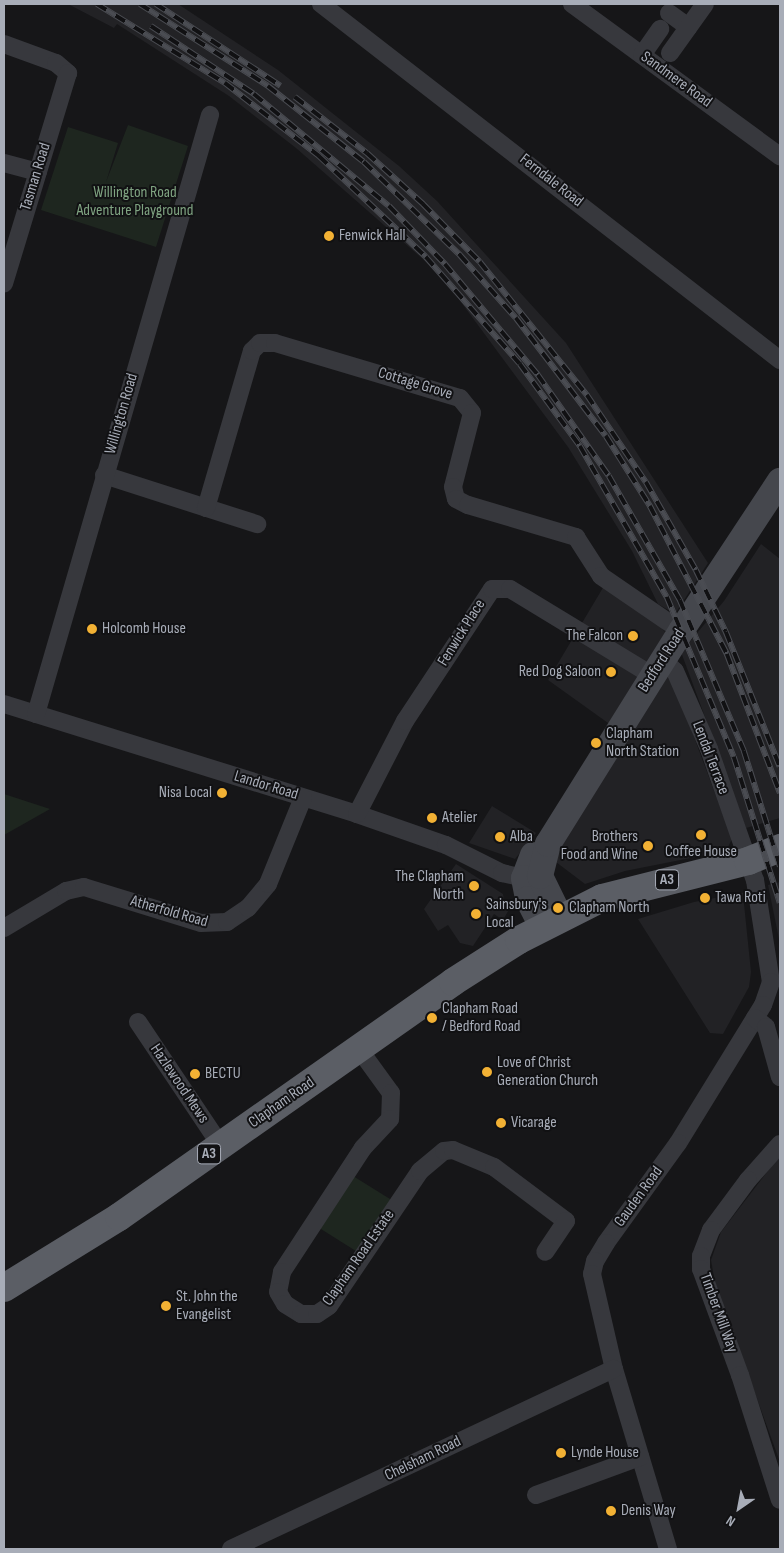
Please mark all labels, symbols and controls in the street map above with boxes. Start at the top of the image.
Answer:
street label: Sandmere Road [637,48,715,112]
street label: Tasman Road [17,141,55,213]
street label: Ferndale Road [515,150,587,212]
park label: Willington Road Adventure Playground [77,183,193,221]
place label: Fenwick Hall [339,226,405,246]
marker: Fenwick Hall [323,230,335,242]
street label: Cottage Grove [376,364,454,404]
street label: Willington Road [101,371,143,457]
street label: Fenwick Place [434,596,490,670]
place label: Holcomb House [102,619,186,639]
marker: Holcomb House [86,623,98,635]
place label: The Falcon [566,626,623,646]
street label: Bedford Road [635,626,689,696]
marker: The Falcon [627,630,639,642]
place label: Red Dog Saloon [519,662,601,682]
marker: Red Dog Saloon [605,666,617,678]
street label: Lendal Terrace [687,719,733,797]
place label: Clapham North Station [606,724,679,762]
marker: Clapham North Station [590,737,602,749]
street label: Landor Road [232,767,300,805]
place label: Nisa Local [159,783,212,803]
marker: Nisa Local [216,787,228,799]
place label: Atelier [442,808,477,828]
marker: Atelier [426,812,438,824]
place label: Alba [510,827,533,847]
place label: Brothers Food and Wine [561,827,638,865]
marker: Coffee House [695,829,707,841]
marker: Alba [494,831,506,843]
marker: Brothers Food and Wine [642,840,654,852]
place label: Coffee House [665,842,737,862]
place label: The Clapham North [395,867,464,905]
road number: A3 [654,868,680,892]
marker: The Clapham North [468,880,480,892]
place label: Tawa Roti [715,888,766,908]
street label: Atherfold Road [128,892,210,932]
marker: Tawa Roti [699,892,711,904]
place label: Sainsbury's Local [486,895,547,933]
place label: Clapham North [569,898,650,918]
marker: Clapham North [551,901,565,915]
marker: Sainsbury's Local [470,908,482,920]
place label: Clapham Road / Bedford Road [442,999,521,1037]
marker: Clapham Road / Bedford Road [426,1012,438,1024]
street label: Hazlewood Mews [145,1041,213,1127]
place label: Love of Christ Generation Church [497,1053,598,1091]
place label: BECTU [205,1064,241,1084]
marker: Love of Christ Generation Church [481,1066,493,1078]
marker: BECTU [189,1068,201,1080]
street label: Clapham Road [245,1073,319,1133]
place label: Vicarage [511,1113,557,1133]
marker: Vicarage [495,1117,507,1129]
road number: A3 [196,1142,222,1166]
street label: Gauden Road [611,1163,667,1231]
street label: Clapham Road Estate [319,1206,399,1310]
street label: Timber Mill Way [695,1271,741,1355]
place label: St. John the Evangelist [176,1287,238,1325]
marker: St. John the Evangelist [160,1300,172,1312]
street label: Chelsham Road [382,1432,464,1486]
place label: Lynde House [571,1443,639,1463]
marker: Lynde House [555,1447,567,1459]
north arrow [714,1483,764,1533]
place label: Denis Way [621,1501,676,1521]
marker: Denis Way [605,1505,617,1517]
text: N [723,1512,738,1530]

